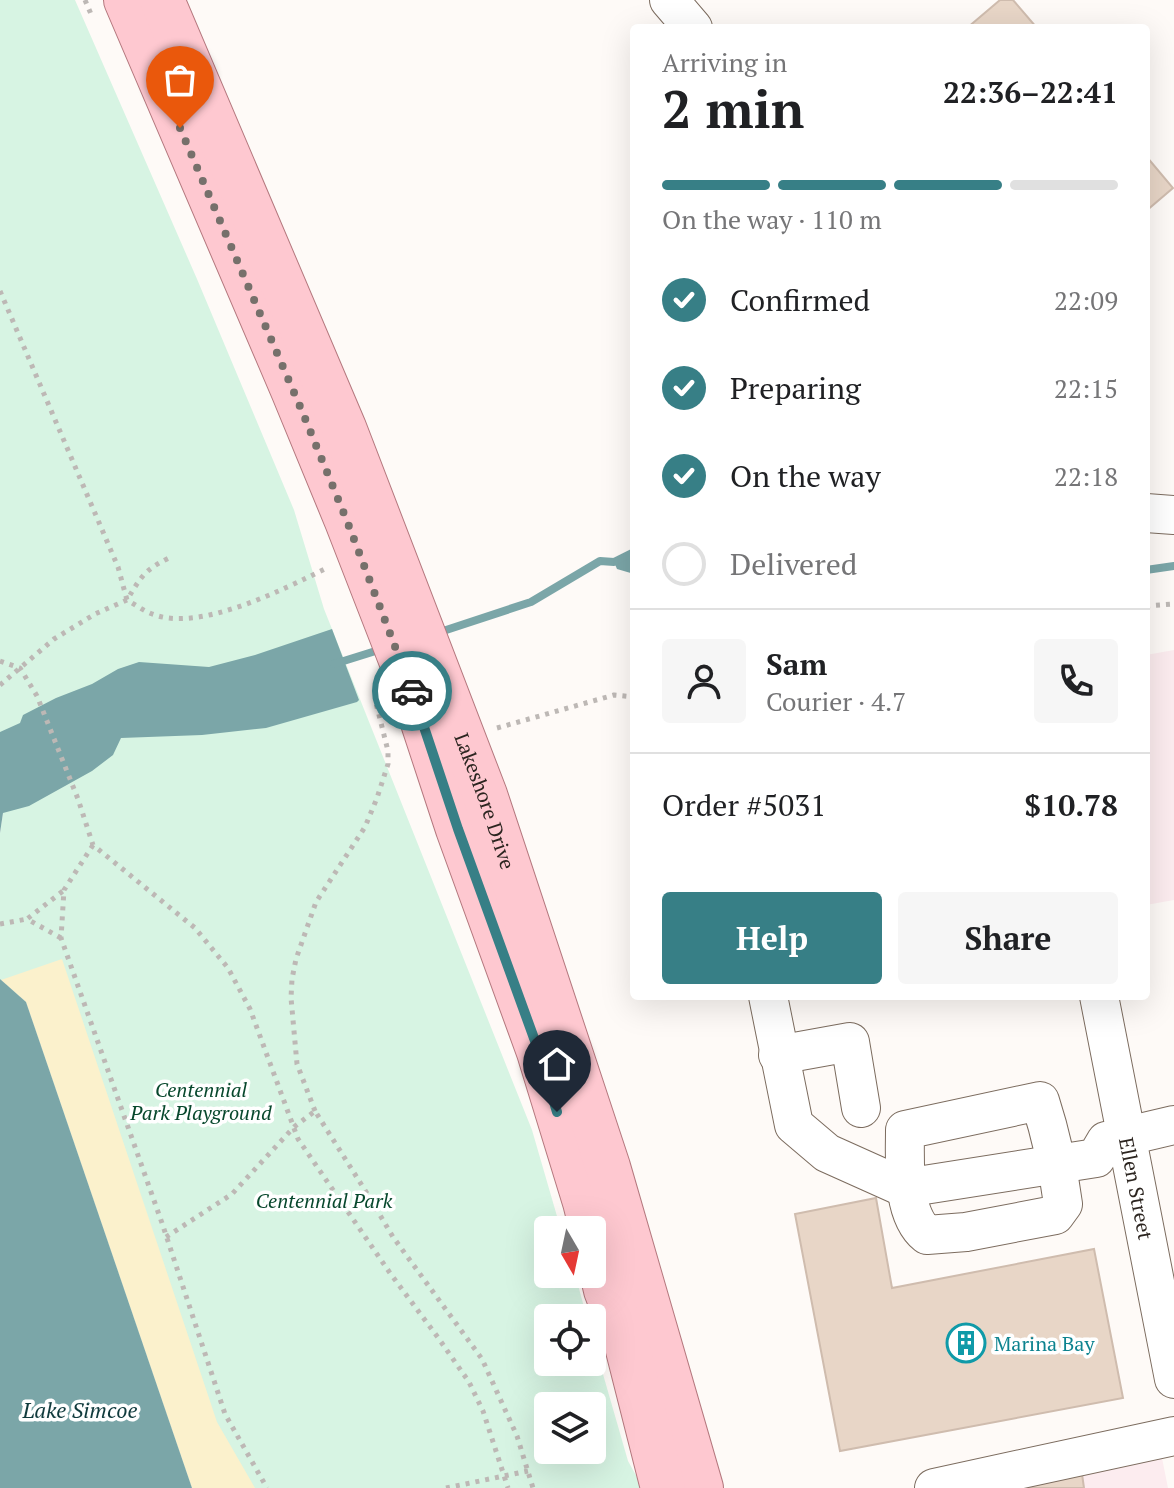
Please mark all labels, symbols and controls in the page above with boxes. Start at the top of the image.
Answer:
text: Arriving in [662,45,787,79]
pin [146,46,214,128]
icon: bag [158,58,202,102]
text: 22:36–22:41 [943,72,1118,112]
text: 2 min [662,74,804,143]
text: On the way · 110 m [662,202,882,236]
icon: check [662,278,706,322]
text: Confirmed [730,280,870,320]
text: 22:09 [1054,283,1118,317]
icon: check [662,366,706,410]
text: Preparing [730,368,861,408]
text: 22:15 [1054,371,1118,405]
icon: check [662,454,706,498]
text: On the way [730,456,881,496]
text: 22:18 [1054,459,1118,493]
text: Delivered [730,544,857,584]
button: person [662,639,746,723]
button: phone [1034,639,1118,723]
text: Sam [766,644,827,684]
courier [372,651,452,731]
icon: car [390,669,434,713]
text: Courier · 4.7 [766,684,906,718]
street label: Lakeshore Drive [449,729,522,873]
text: Order #5031 [662,785,826,825]
text: $10.78 [1024,785,1118,825]
button: Help [662,892,882,984]
button: Share [898,892,1118,984]
pin [523,1030,591,1112]
icon: home [535,1042,579,1086]
park label: Centennial Park Playground [129,1076,272,1126]
street label: Ellen Street [1113,1135,1160,1243]
park label: Centennial Park [256,1187,393,1214]
north arrow [534,1216,606,1288]
map controls [534,1216,606,1464]
button: locate [534,1304,606,1376]
building icon: Marina Bay [945,1322,987,1364]
place label: Marina Bay [994,1330,1095,1357]
button: layers [534,1392,606,1464]
water label: Lake Simcoe [21,1395,138,1424]

